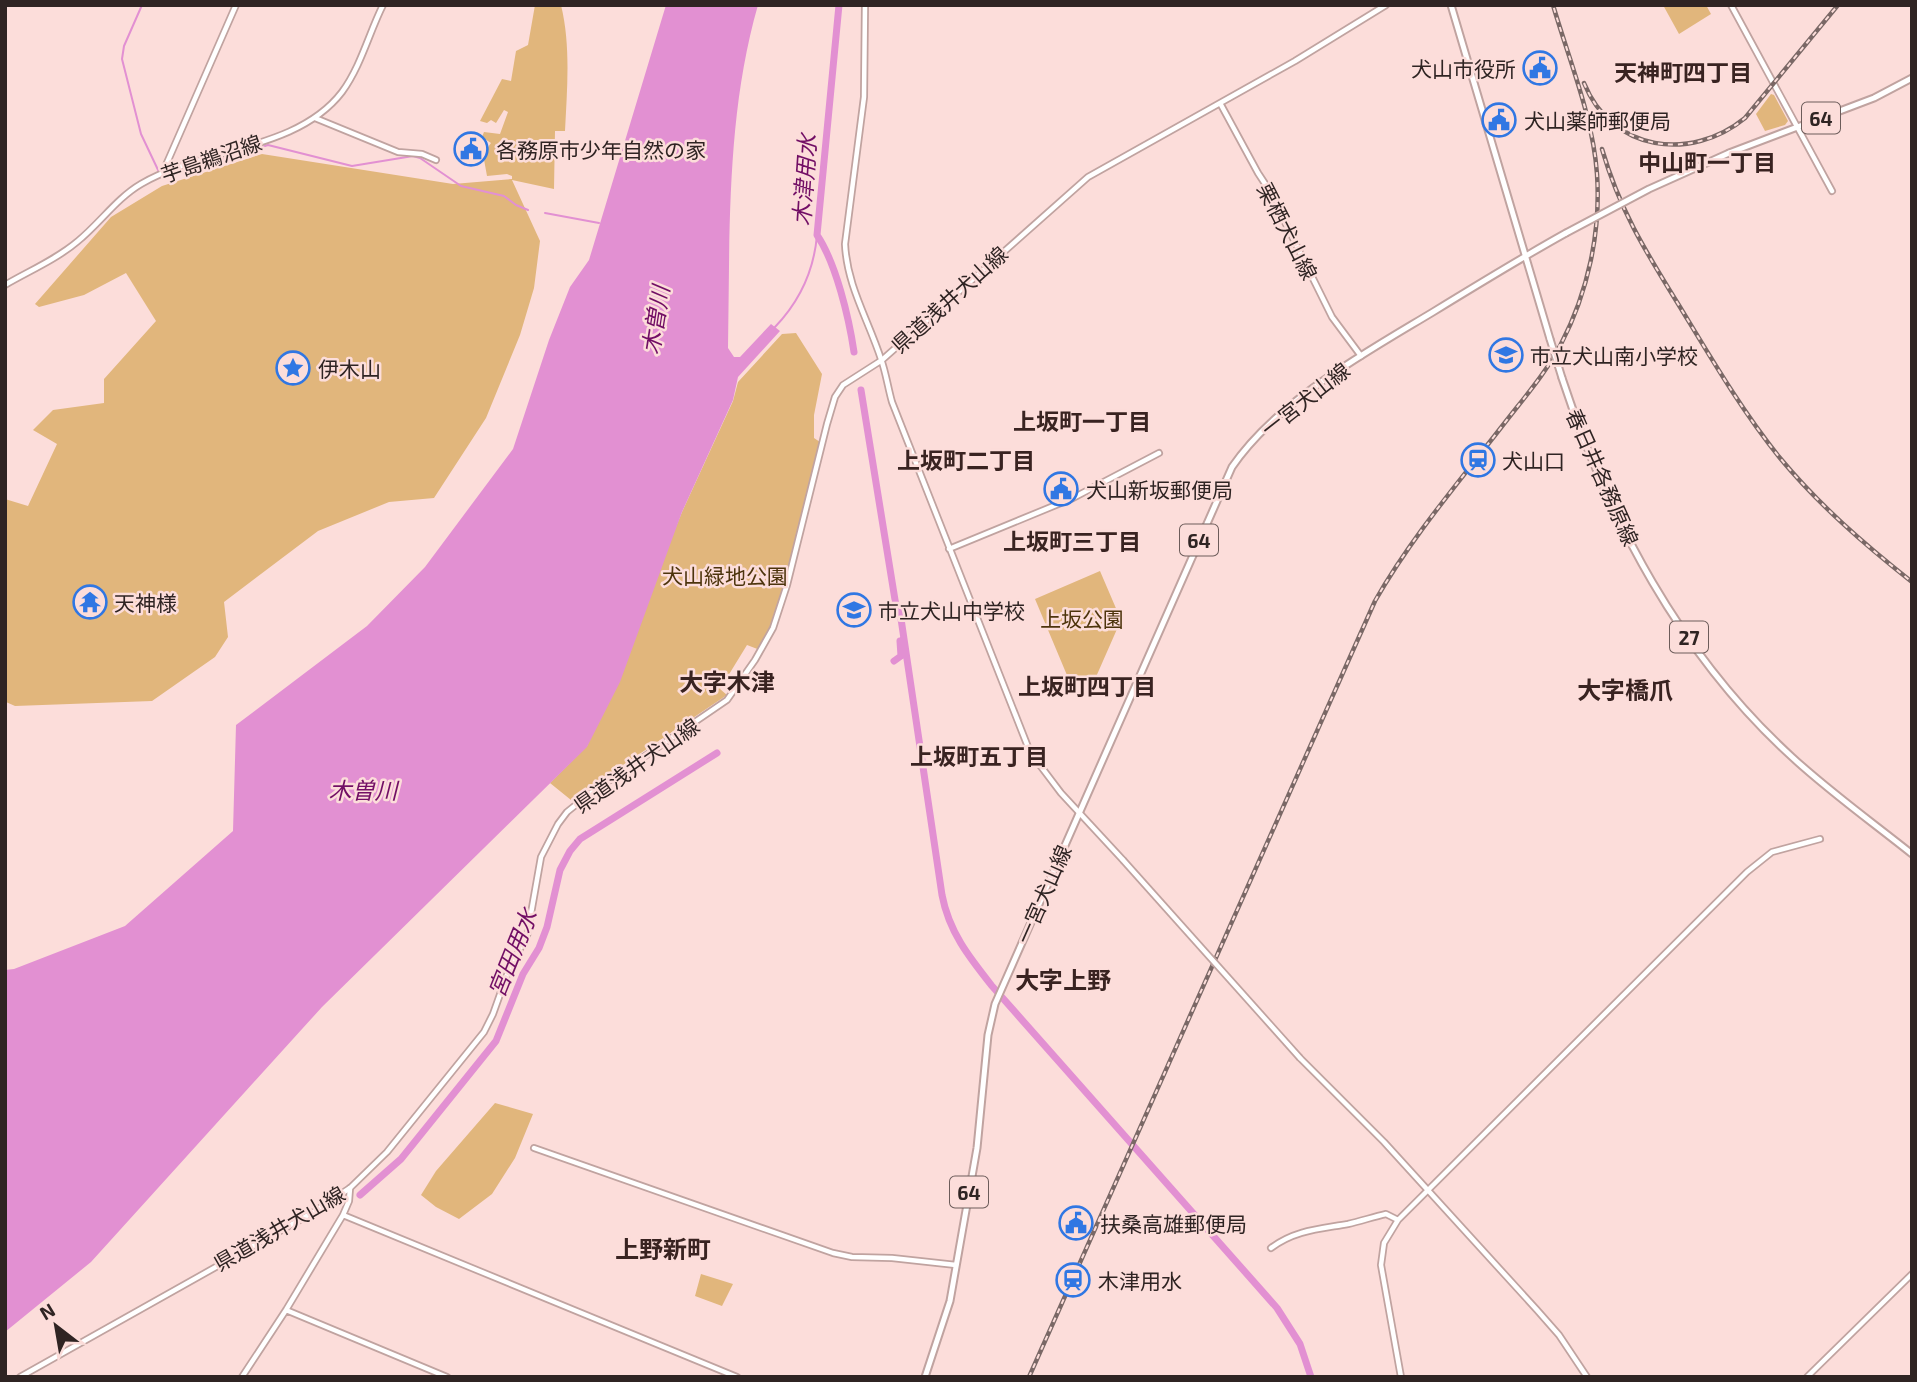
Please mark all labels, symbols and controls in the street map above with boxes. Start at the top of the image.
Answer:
public building icon: 犬山市役所 [1521,49,1559,87]
place label: 犬山市役所 [1411,56,1516,81]
district label: 天神町四丁目 [1614,58,1752,86]
public building icon: 犬山薬師郵便局 [1480,101,1518,139]
road number: 64 [1802,102,1840,134]
place label: 犬山薬師郵便局 [1524,108,1671,133]
street label: 芋島鵜沼線 [157,129,265,187]
public building icon: 各務原市少年自然の家 [452,130,490,168]
water label: 木津用水 [787,130,821,227]
place label: 各務原市少年自然の家 [496,137,706,162]
district label: 中山町一丁目 [1638,148,1776,176]
street label: 栗栖犬山線 [1253,179,1323,283]
street label: 県道浅井犬山線 [886,241,1012,357]
water label: 木曽川 [636,281,675,356]
school or university icon: 市立犬山南小学校 [1487,336,1525,374]
place label: 市立犬山南小学校 [1530,343,1698,368]
place icon: 伊木山 [274,349,312,387]
place label: 伊木山 [318,356,381,381]
street label: 一宮犬山線 [1256,357,1354,441]
street label: 春日井各務原線 [1562,405,1644,549]
district label: 上坂町一丁目 [1013,407,1151,435]
station icon: 犬山口 [1459,441,1497,479]
district label: 上坂町二丁目 [897,446,1035,474]
place label: 犬山口 [1502,448,1565,473]
public building icon: 犬山新坂郵便局 [1042,470,1080,508]
place label: 犬山新坂郵便局 [1086,477,1233,502]
road number: 64 [1180,524,1218,555]
district label: 上坂町三丁目 [1003,527,1141,555]
park label: 犬山緑地公園 [662,563,788,588]
temple icon: 天神様 [71,583,109,621]
place label: 天神様 [114,590,177,615]
school or university icon: 市立犬山中学校 [835,591,873,629]
place label: 市立犬山中学校 [878,598,1025,623]
park label: 上坂公園 [1040,606,1124,631]
road number: 27 [1670,622,1708,652]
district label: 大字木津 [679,667,775,696]
district label: 上坂町四丁目 [1018,672,1156,700]
district label: 大字橋爪 [1577,675,1673,704]
street label: 県道浅井犬山線 [569,713,703,817]
district label: 上坂町五丁目 [910,742,1048,770]
water label: 木曽川 [329,776,401,804]
street label: 一宮犬山線 [1010,841,1076,947]
water label: 宮田用水 [482,902,543,1001]
district label: 大字上野 [1015,965,1111,994]
road number: 64 [950,1176,988,1208]
street label: 県道浅井犬山線 [209,1180,349,1276]
public building icon: 扶桑高雄郵便局 [1057,1204,1095,1242]
place label: 扶桑高雄郵便局 [1100,1211,1247,1236]
district label: 上野新町 [615,1234,711,1263]
station icon: 木津用水 [1054,1261,1092,1299]
place label: 木津用水 [1098,1268,1182,1293]
north arrow [21,1291,91,1361]
text: N [35,1298,59,1324]

